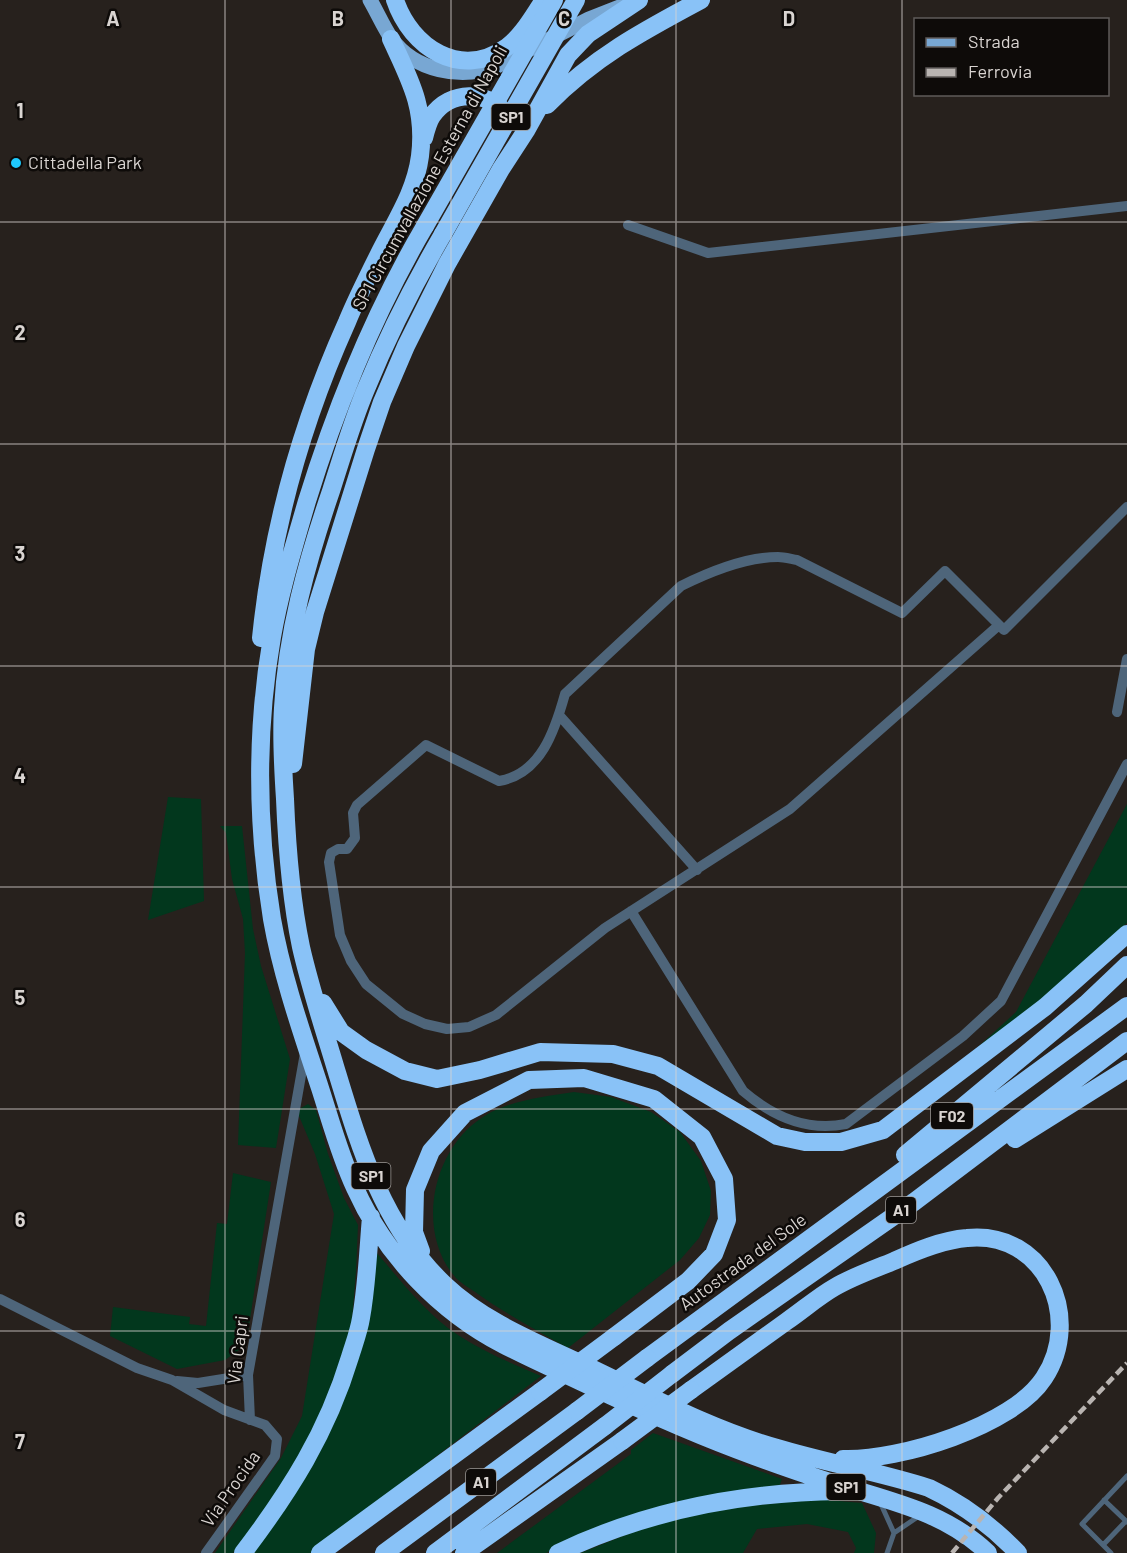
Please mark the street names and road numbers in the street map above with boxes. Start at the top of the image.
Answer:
street label: SP1 Circumvallazione Esterna di Napoli [347,41,511,314]
road number: SP1 [492,104,530,130]
road number: F02 [931,1103,973,1129]
road number: SP1 [352,1163,391,1189]
road number: A1 [886,1197,916,1223]
street label: Autostrada del Sole [675,1208,810,1315]
street label: Via Capri [222,1314,252,1386]
street label: Via Procida [196,1446,264,1531]
road number: A1 [466,1469,496,1495]
road number: SP1 [826,1474,866,1500]

